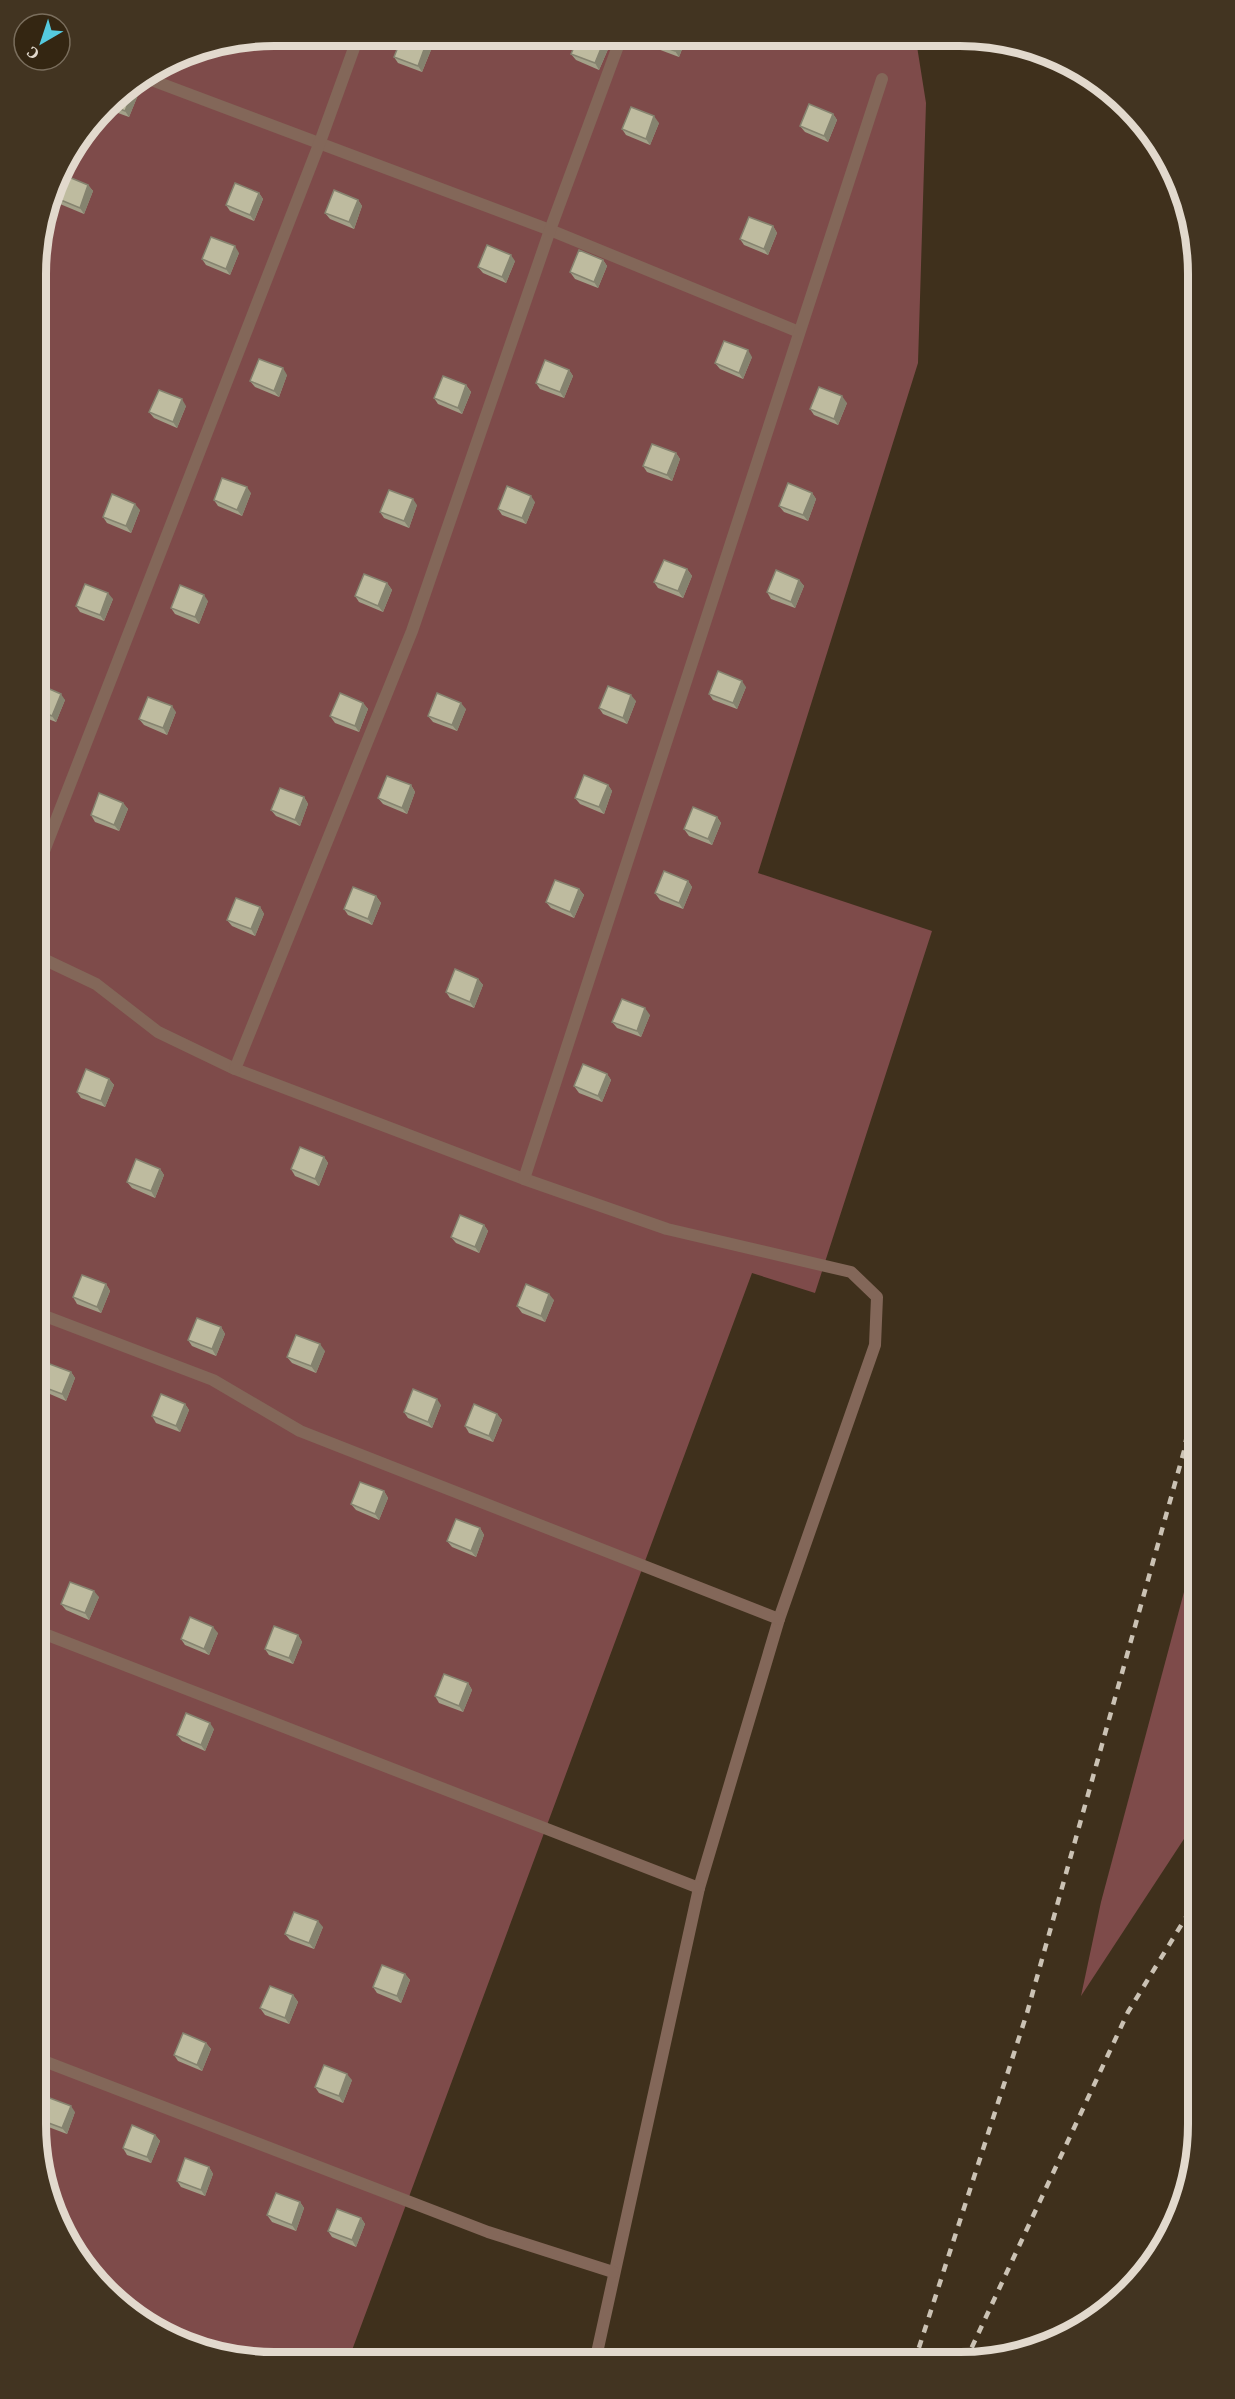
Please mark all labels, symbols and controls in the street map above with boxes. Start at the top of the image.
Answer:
north arrow [12,12,72,72]
text: С [22,42,43,65]

